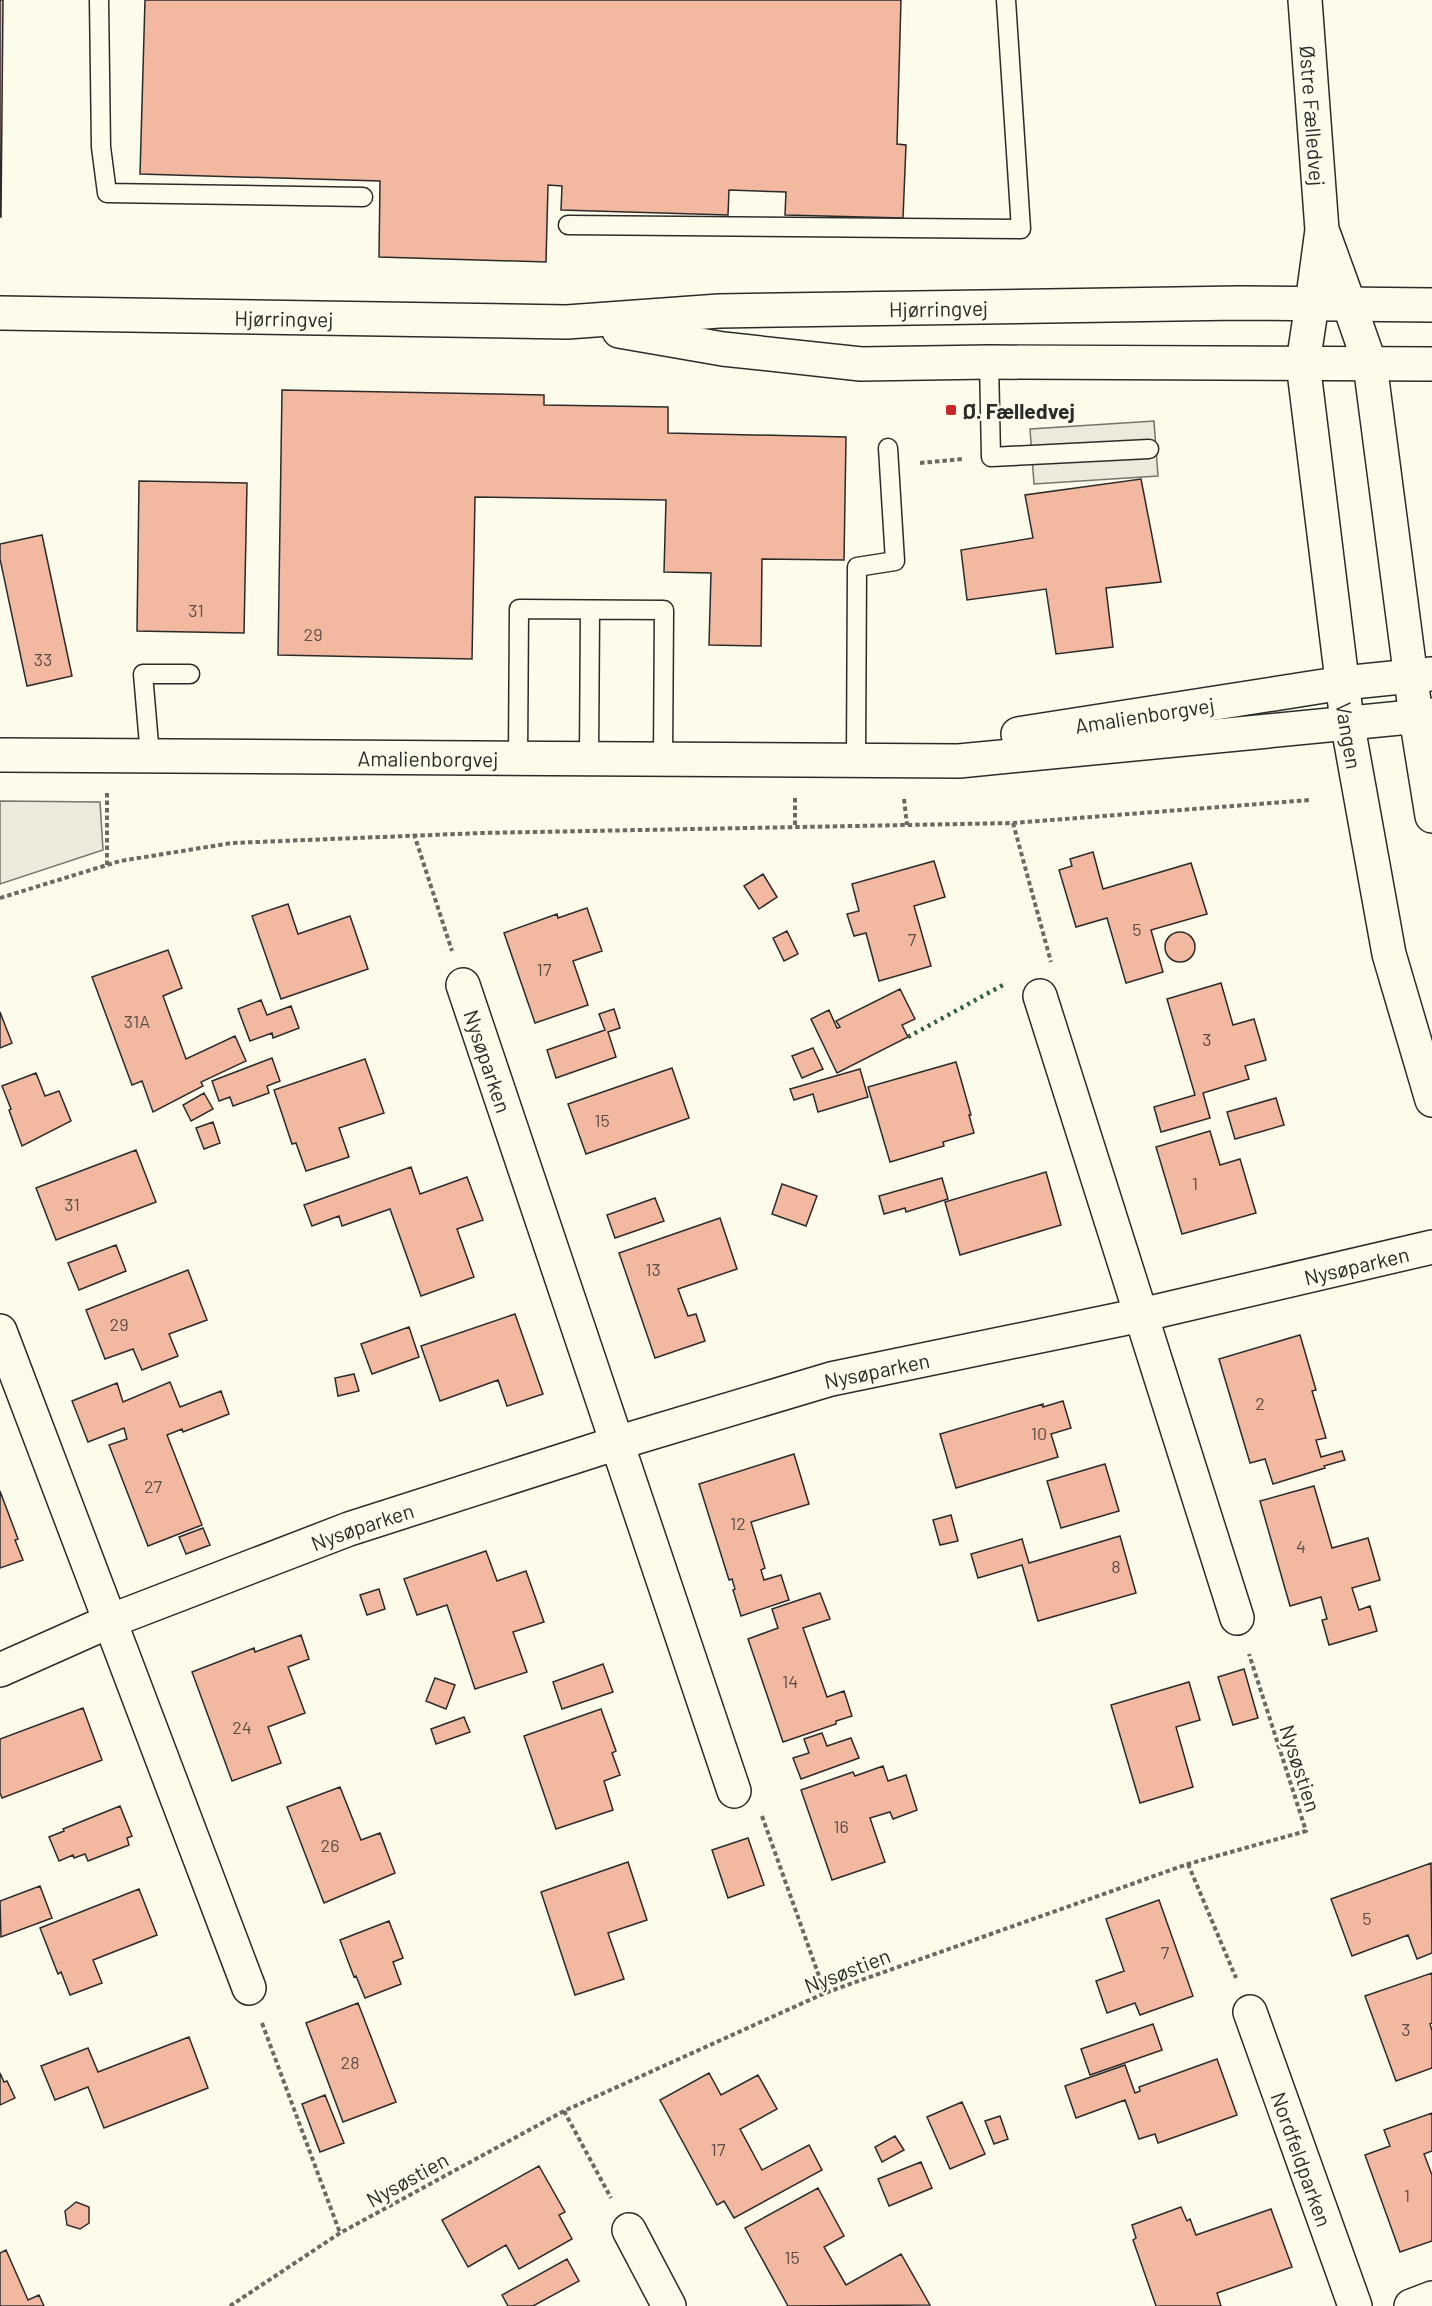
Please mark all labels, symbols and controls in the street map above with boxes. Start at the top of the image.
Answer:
street label: Østre Fælledvej [1296,45,1331,187]
street label: Hjørringvej [889,294,988,321]
street label: Hjørringvej [234,304,334,331]
place label: Ø. Fælledvej [963,398,1075,423]
marker: Ø. Fælledvej [944,403,958,417]
house number: 31 [188,599,204,621]
house number: 29 [303,623,323,645]
house number: 33 [34,648,52,670]
street label: Amalienborgvej [1073,691,1216,737]
street label: Vangen [1332,701,1368,771]
street label: Amalienborgvej [357,745,499,771]
house number: 5 [1132,918,1142,940]
house number: 7 [908,928,917,950]
house number: 17 [537,958,552,980]
street label: Nysøparken [460,1006,517,1116]
house number: 31A [124,1010,150,1032]
house number: 3 [1202,1028,1212,1050]
house number: 15 [594,1109,610,1131]
house number: 1 [1192,1172,1198,1194]
house number: 31 [64,1193,80,1215]
street label: Nysøparken [1301,1240,1411,1289]
house number: 13 [645,1258,661,1280]
house number: 29 [109,1313,129,1335]
street label: Nysøparken [822,1346,932,1393]
house number: 2 [1255,1392,1265,1414]
house number: 10 [1031,1422,1047,1444]
house number: 27 [144,1475,163,1497]
street label: Nysøparken [307,1497,417,1555]
house number: 12 [730,1512,746,1534]
house number: 4 [1296,1535,1306,1557]
house number: 8 [1111,1555,1121,1577]
house number: 14 [782,1670,798,1692]
house number: 24 [232,1716,252,1738]
street label: Nysøstien [1275,1721,1327,1815]
house number: 16 [833,1815,849,1837]
house number: 26 [321,1834,339,1856]
house number: 5 [1362,1907,1372,1929]
house number: 7 [1161,1941,1170,1963]
street label: Nysøstien [801,1942,893,1998]
house number: 3 [1401,2018,1411,2040]
house number: 28 [340,2051,360,2073]
street label: Nordfeldparken [1267,2088,1338,2230]
house number: 17 [711,2138,726,2160]
street label: Nysøstien [362,2146,452,2212]
house number: 1 [1404,2184,1410,2206]
house number: 15 [784,2246,800,2268]

